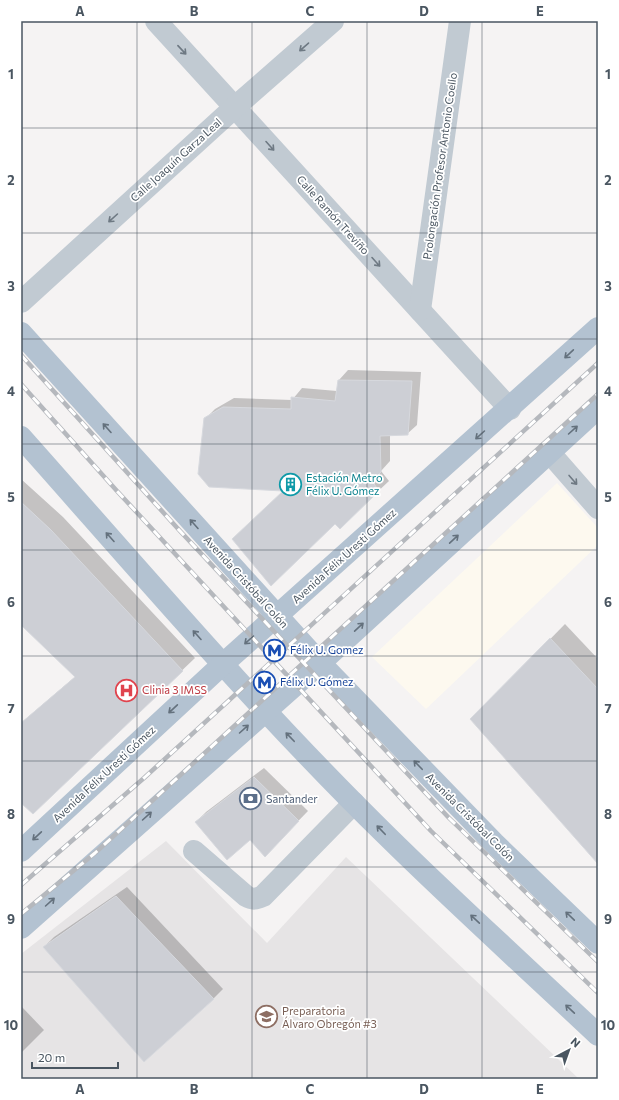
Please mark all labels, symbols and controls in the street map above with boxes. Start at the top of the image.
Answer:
text: A [75,3,85,19]
text: B [190,3,199,19]
text: C [306,3,315,19]
text: D [419,3,429,19]
text: E [536,3,544,19]
one-way arrow [299,42,309,51]
one-way arrow [177,45,187,55]
text: 1 [8,66,14,82]
text: 1 [605,66,611,82]
street label: Prolongación Profesor Antonio Coello [420,71,459,260]
street label: Calle Joaquín Garza Leal [127,115,225,205]
one-way arrow [265,140,274,150]
text: 2 [7,172,15,188]
street label: Calle Ramón Treviño [294,172,373,257]
text: 2 [604,172,612,188]
one-way arrow [108,213,119,222]
one-way arrow [371,257,380,267]
text: 3 [7,278,15,294]
text: 3 [604,278,612,294]
one-way arrow [564,350,574,359]
text: 4 [7,383,15,399]
text: 4 [604,383,612,399]
one-way arrow [102,422,111,433]
one-way arrow [568,426,578,435]
one-way arrow [475,430,486,439]
building icon: Estación Metro Félix U. Gómez [277,471,303,497]
place label: Estación Metro Félix U. Gómez [306,471,383,497]
one-way arrow [569,475,578,485]
text: 5 [7,489,15,505]
text: 5 [604,489,612,505]
street label: Avenida Félix Uresti Gómez [289,505,399,606]
one-way arrow [189,519,198,529]
one-way arrow [106,532,115,543]
street label: Avenida Cristóbal Colón [202,533,291,630]
one-way arrow [449,535,459,544]
text: 6 [7,594,15,610]
text: 6 [604,594,612,610]
one-way arrow [354,622,364,632]
one-way arrow [192,629,201,640]
one-way arrow [244,635,255,644]
metro station icon: Félix U. Gomez [262,637,288,663]
place label: Félix U. Gomez [290,643,364,656]
metro station icon: Félix U. Gómez [252,669,278,695]
place label: Félix U. Gómez [280,675,354,688]
hospital icon: Clinia 3 IMSS [113,677,139,703]
place label: Clinia 3 IMSS [142,683,207,696]
text: 7 [7,700,15,716]
text: 7 [604,700,612,716]
one-way arrow [168,705,179,714]
street label: Avenida Félix Uresti Gómez [50,722,158,824]
one-way arrow [239,725,250,734]
one-way arrow [286,731,295,742]
one-way arrow [414,760,423,770]
street label: Avenida Cristóbal Colón [424,770,517,863]
bank icon: Santander [238,786,264,812]
place label: Santander [266,792,318,805]
text: 8 [7,806,15,822]
text: 8 [604,806,612,822]
one-way arrow [142,811,153,820]
one-way arrow [376,825,386,835]
one-way arrow [32,831,42,841]
one-way arrow [45,898,55,907]
text: 9 [7,911,15,927]
one-way arrow [565,911,575,921]
text: 9 [604,911,612,927]
one-way arrow [470,915,480,924]
school or university icon: Preparatoria Álvaro Obregón #3 [254,1004,280,1030]
place label: Preparatoria Álvaro Obregón #3 [282,1004,377,1030]
one-way arrow [565,1004,575,1014]
text: 10 [4,1017,19,1033]
text: 10 [601,1017,616,1033]
north arrow [549,1030,589,1070]
text: N [569,1034,583,1050]
scale bar [32,1044,118,1070]
text: 20 m [38,1050,65,1064]
text: A [75,1081,85,1097]
text: B [190,1081,199,1097]
text: C [306,1081,315,1097]
text: D [419,1081,429,1097]
text: E [536,1081,544,1097]

